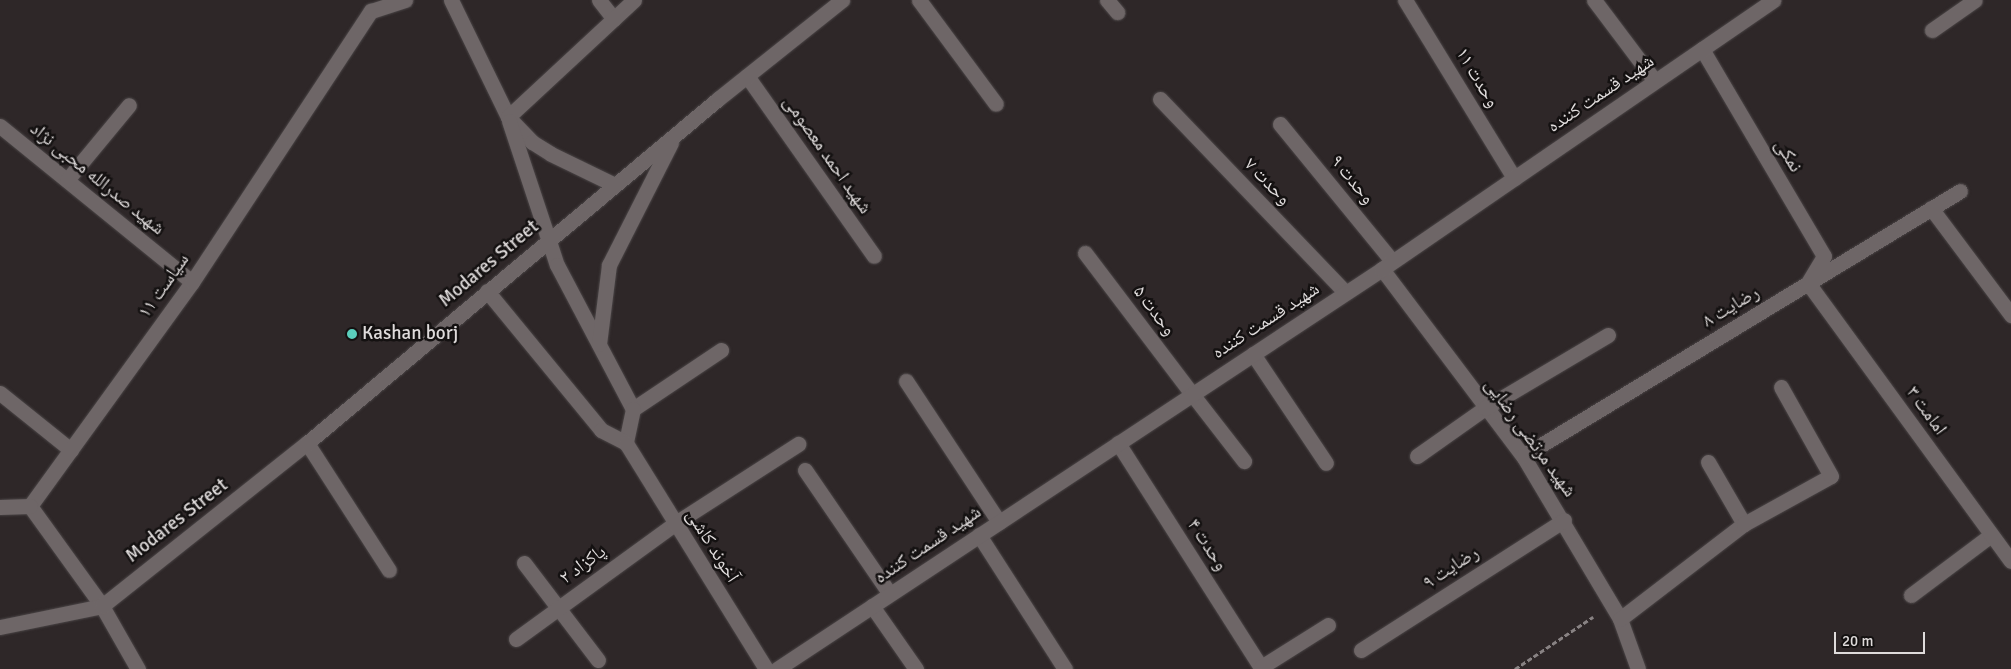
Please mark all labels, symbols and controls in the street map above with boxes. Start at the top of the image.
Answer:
street label: وحدت ۱۱ [1450,44,1504,112]
street label: شهید قسمت کننده [1543,50,1659,138]
street label: شهید احمد معصومی [778,91,876,219]
street label: شهید صدرالله محبی نژاد [25,118,169,240]
street label: نمکی [1769,135,1807,177]
street label: وحدت ۹ [1325,151,1379,209]
street label: وحدت ۷ [1239,153,1295,211]
street label: Modares Street [435,216,543,312]
street label: سیاست ۱۱ [134,249,194,323]
street label: شهید قسمت کننده [1208,278,1324,364]
street label: وحدت ۵ [1128,281,1180,341]
street label: رضایت ۸ [1699,281,1763,333]
place label: Kashan borj [362,323,458,345]
marker: Kashan borj [346,328,358,340]
street label: شهید مرتضی رضایی [1479,374,1581,502]
street label: امامت ۳ [1901,382,1951,440]
street label: Modares Street [121,474,233,568]
street label: شهید قسمت کننده [870,501,986,589]
street label: آخوند کاشی [681,505,743,587]
street label: وحدت ۴ [1182,515,1232,575]
street label: پاکزاد ۲ [555,540,611,590]
street label: رضایت ۹ [1419,542,1483,594]
scale bar [1836,622,1927,654]
text: 20 m [1842,632,1873,650]

